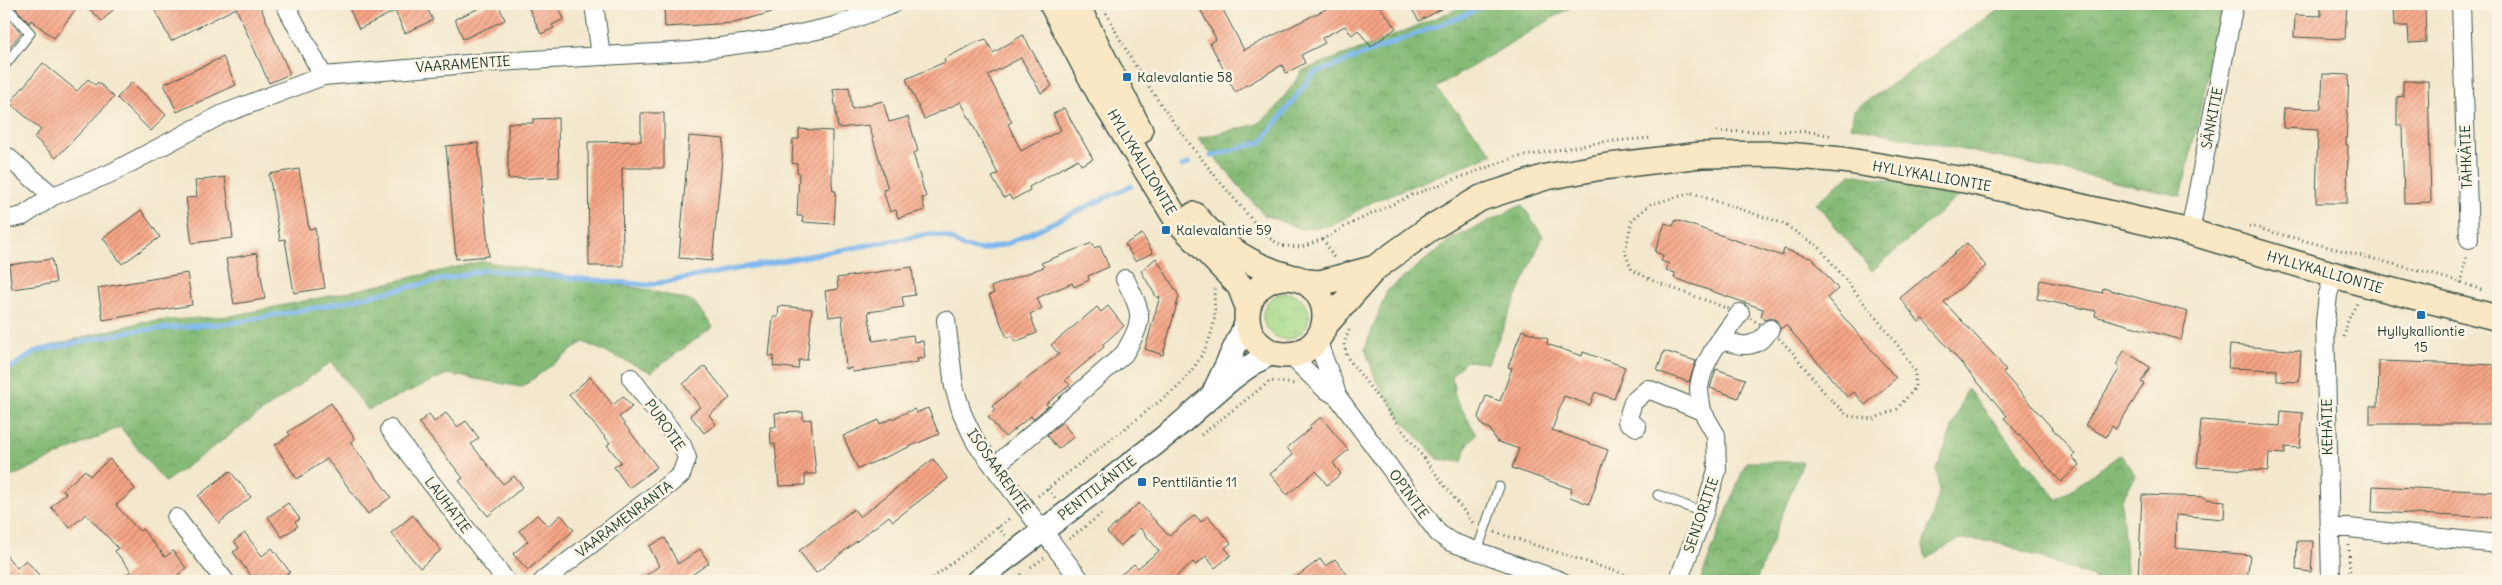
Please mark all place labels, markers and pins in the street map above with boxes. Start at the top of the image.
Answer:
place label: Kalevalantie 58 [1137,68,1233,86]
marker: Kalevalantie 58 [1121,71,1133,83]
place label: Kalevalantie 59 [1176,221,1272,239]
marker: Kalevalantie 59 [1160,224,1172,236]
marker: Hyllykalliontie 15 [2415,309,2427,321]
place label: Hyllykalliontie 15 [2377,322,2465,356]
place label: Penttiläntie 11 [1152,473,1237,491]
marker: Penttiläntie 11 [1136,476,1148,488]

